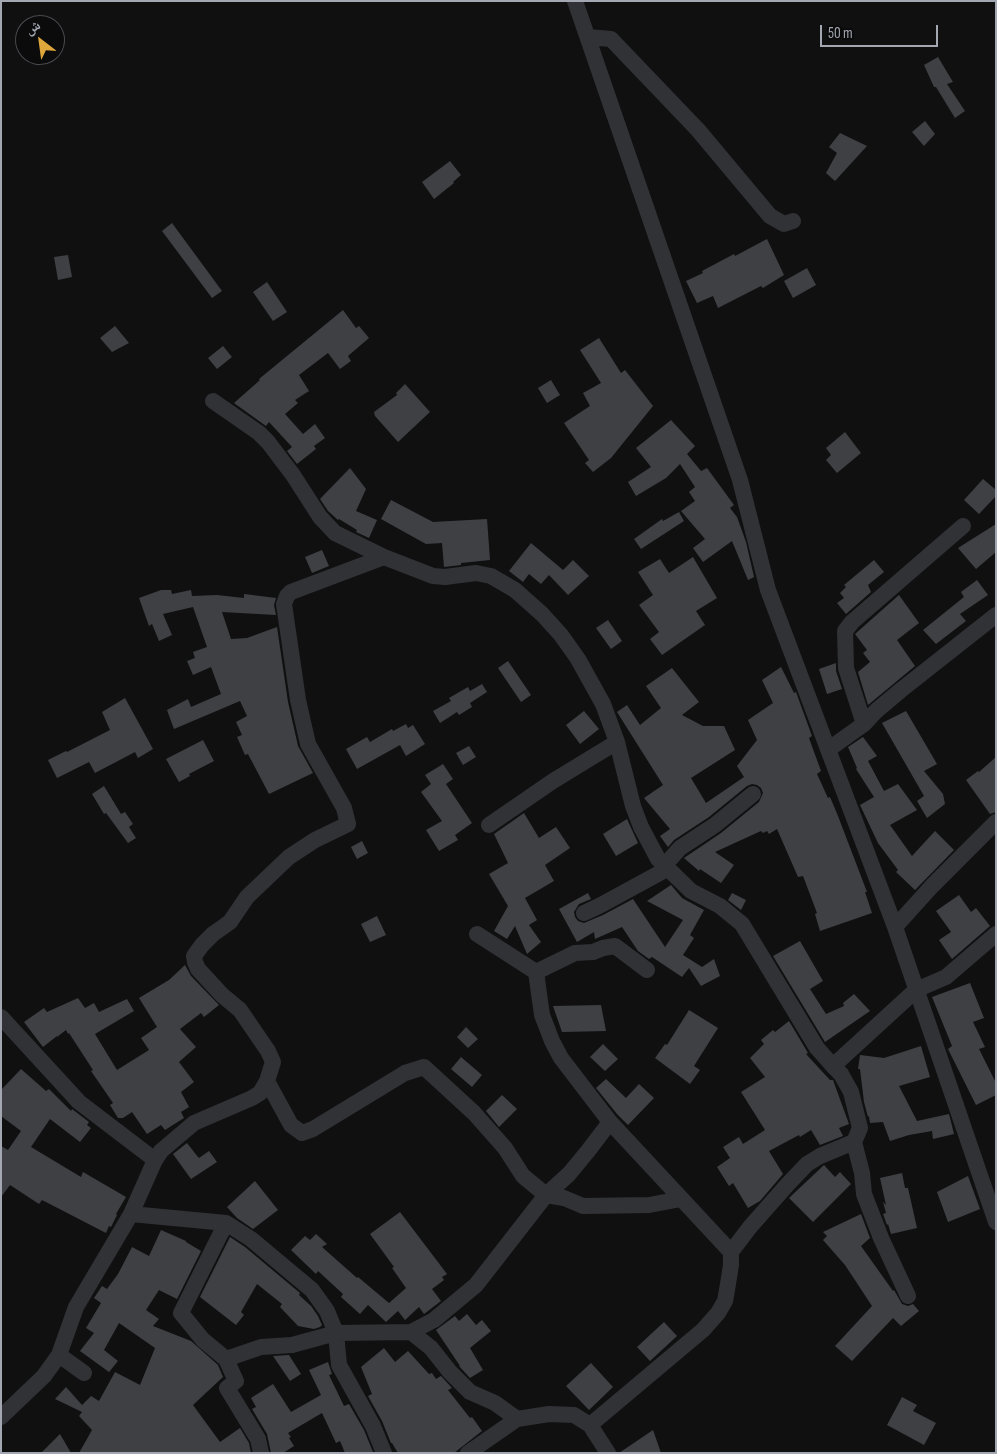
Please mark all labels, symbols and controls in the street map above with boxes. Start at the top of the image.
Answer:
north arrow [15,15,65,65]
scale bar [822,15,940,47]
text: ش [22,16,43,39]
text: 50 m [828,24,853,43]

